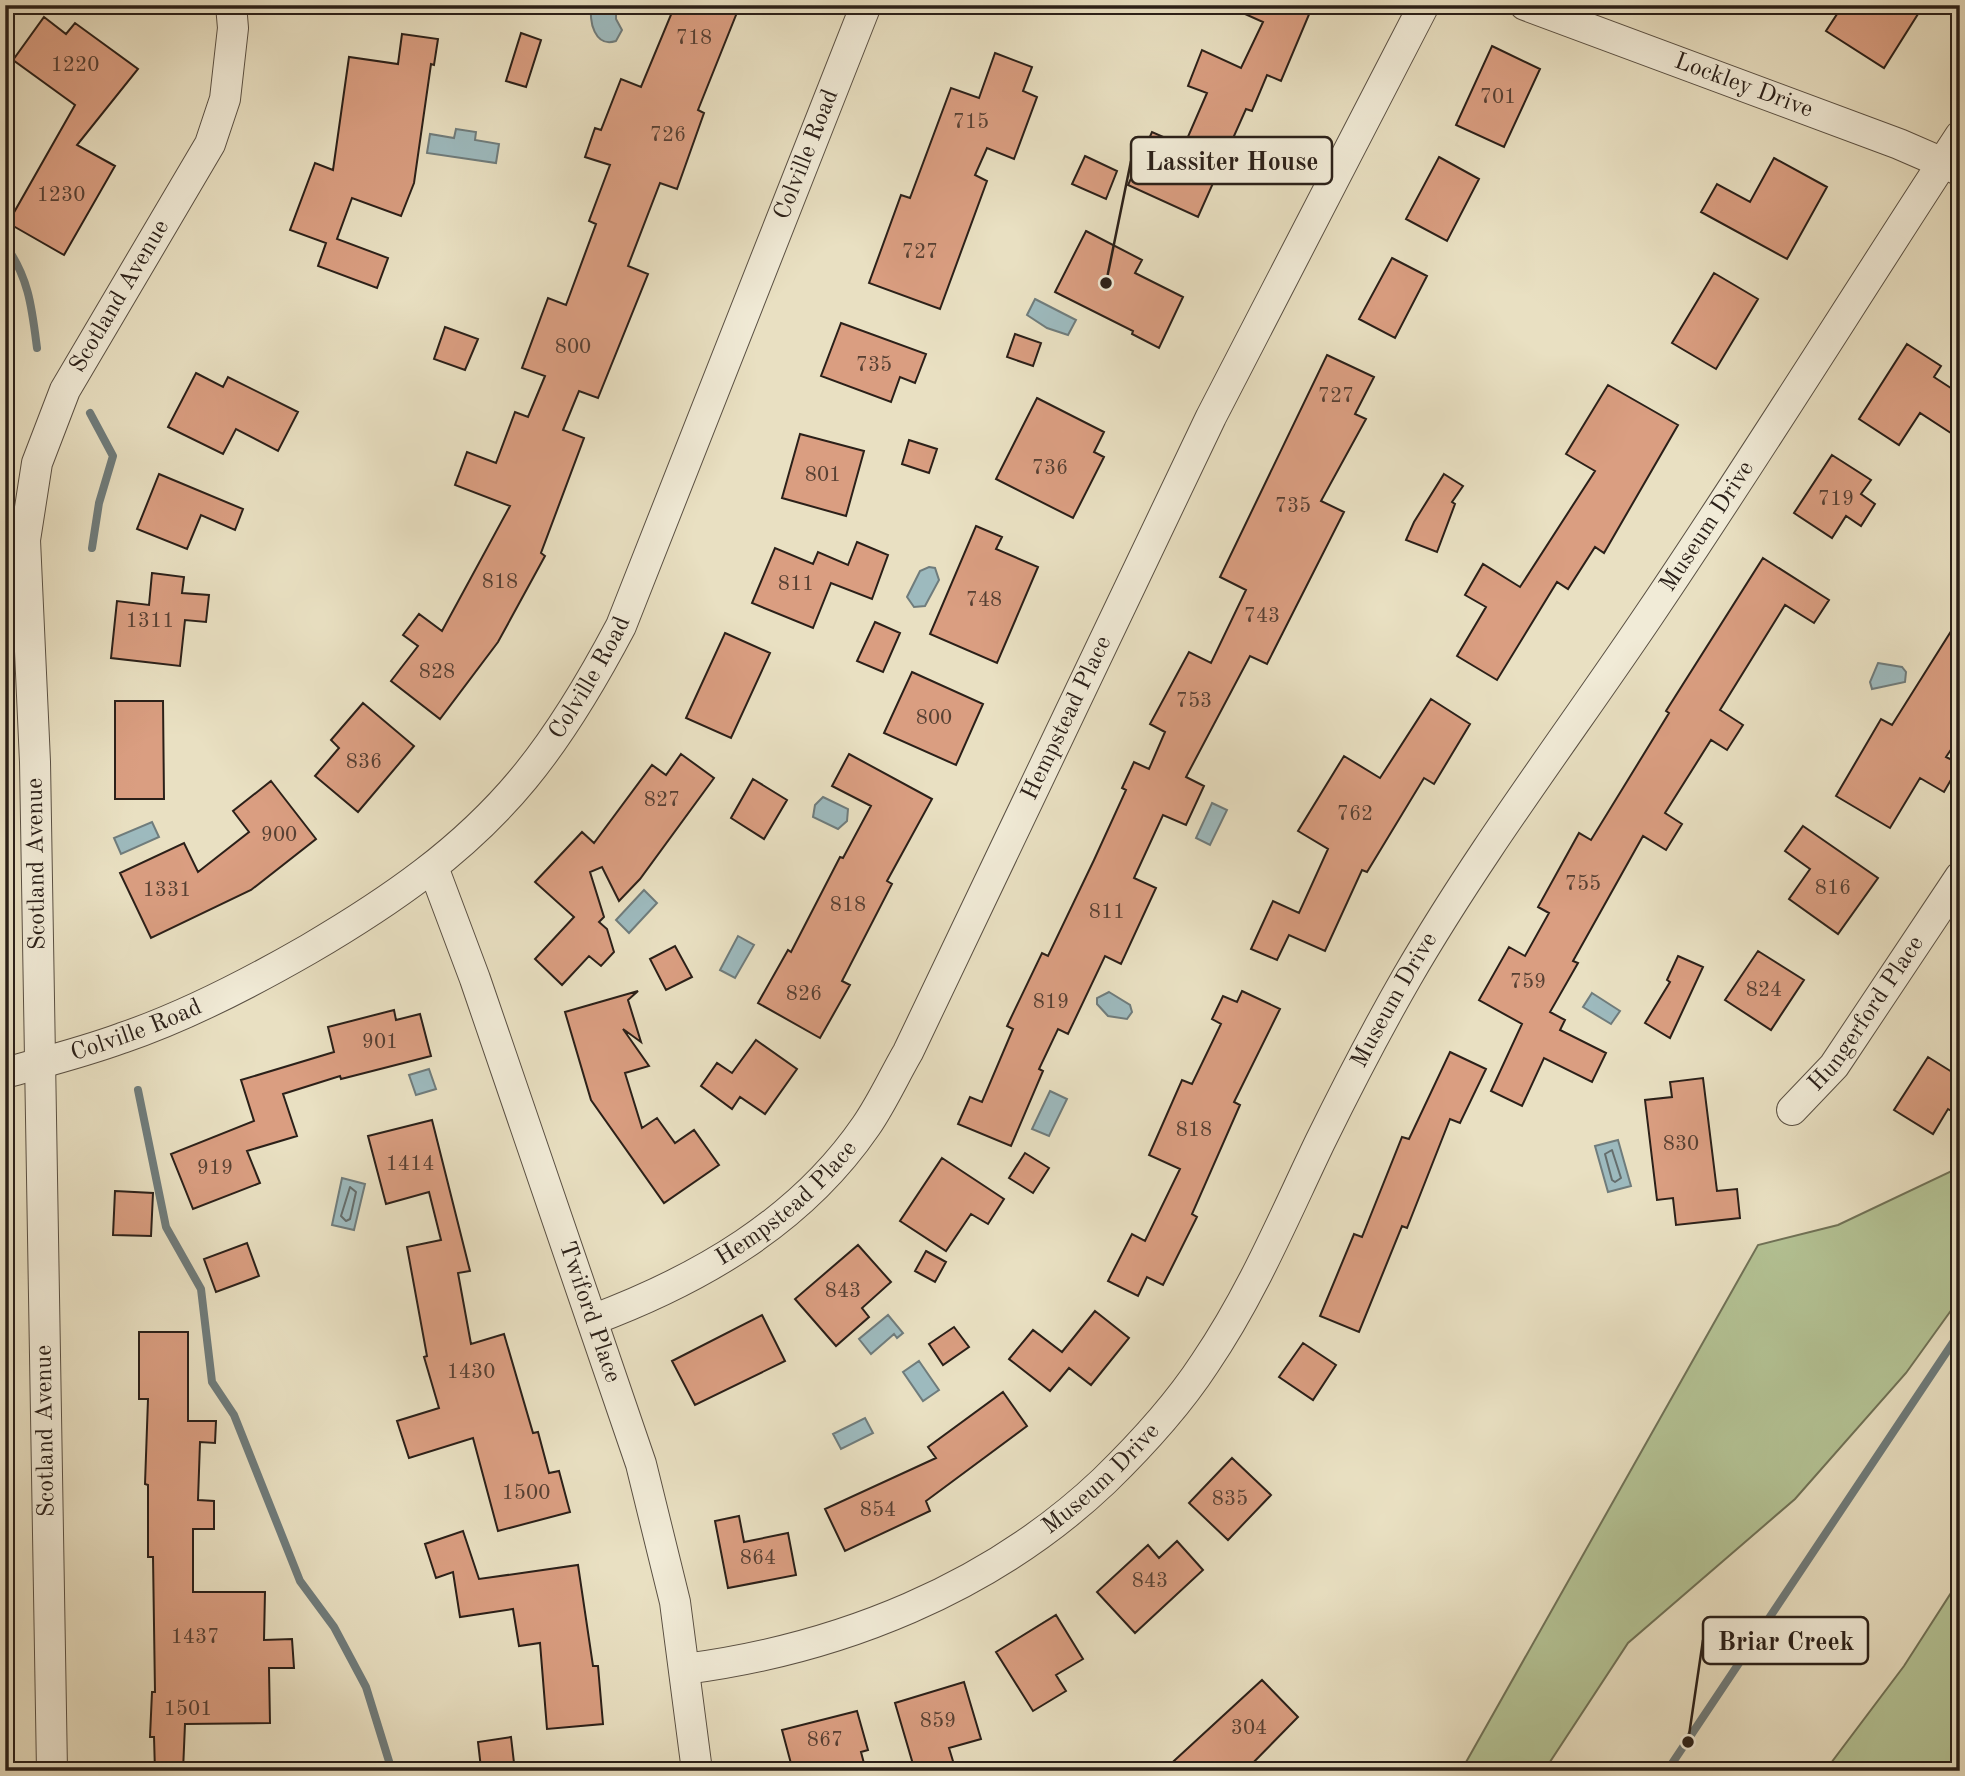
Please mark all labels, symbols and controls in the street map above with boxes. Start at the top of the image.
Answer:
house number: 718 [676,28,712,49]
street label: Lockley Drive [1671,50,1816,123]
house number: 1220 [51,55,99,76]
street label: Colville Road [770,86,843,223]
house number: 701 [1480,87,1516,108]
house number: 715 [953,112,989,133]
house number: 726 [650,125,686,146]
callout: Lassiter House [1131,137,1332,184]
text: Lassiter House [1145,150,1319,176]
house number: 1230 [37,185,85,206]
street label: Scotland Avenue [66,216,174,377]
house number: 727 [902,242,938,263]
house number: 800 [555,337,591,358]
house number: 735 [856,355,892,376]
house number: 727 [1318,386,1354,407]
street label: Museum Drive [1656,457,1759,596]
house number: 736 [1032,458,1068,479]
house number: 801 [805,465,841,486]
house number: 719 [1818,489,1854,510]
house number: 735 [1275,496,1311,517]
house number: 818 [482,572,518,593]
house number: 811 [778,574,814,595]
house number: 748 [966,590,1002,611]
house number: 743 [1244,606,1280,627]
house number: 1311 [126,611,174,632]
street label: Colville Road [545,614,635,744]
street label: Hempstead Place [1018,632,1117,804]
house number: 828 [419,662,455,683]
house number: 753 [1176,691,1212,712]
house number: 800 [916,708,952,729]
house number: 836 [346,752,382,773]
street label: Scotland Avenue [23,778,51,950]
house number: 827 [644,790,680,811]
house number: 762 [1337,804,1373,825]
house number: 900 [261,825,297,846]
house number: 755 [1565,874,1601,895]
house number: 816 [1815,878,1851,899]
house number: 1331 [143,880,191,901]
house number: 818 [830,895,866,916]
house number: 811 [1089,902,1125,923]
street label: Museum Drive [1348,929,1442,1072]
street label: Hungerford Place [1804,932,1929,1096]
house number: 759 [1510,972,1546,993]
house number: 824 [1746,980,1782,1001]
house number: 826 [786,984,822,1005]
house number: 819 [1033,992,1069,1013]
street label: Colville Road [68,995,206,1066]
house number: 901 [362,1032,398,1053]
house number: 818 [1176,1120,1212,1141]
house number: 830 [1663,1134,1699,1155]
street label: Hempstead Place [712,1137,862,1271]
house number: 1414 [386,1154,434,1175]
house number: 919 [197,1158,233,1179]
street label: Twiford Place [554,1239,624,1386]
house number: 843 [825,1281,861,1302]
street label: Scotland Avenue [32,1345,60,1517]
house number: 1430 [447,1362,495,1383]
street label: Museum Drive [1038,1419,1165,1540]
house number: 1500 [502,1483,550,1504]
house number: 835 [1212,1489,1248,1510]
house number: 854 [860,1500,896,1521]
house number: 864 [740,1548,776,1569]
house number: 843 [1132,1571,1168,1592]
callout: Briar Creek [1703,1617,1868,1664]
house number: 1437 [171,1627,219,1648]
text: Briar Creek [1718,1630,1855,1656]
house number: 1501 [164,1699,212,1720]
house number: 859 [920,1711,956,1732]
house number: 304 [1231,1718,1267,1739]
house number: 867 [807,1730,843,1751]

